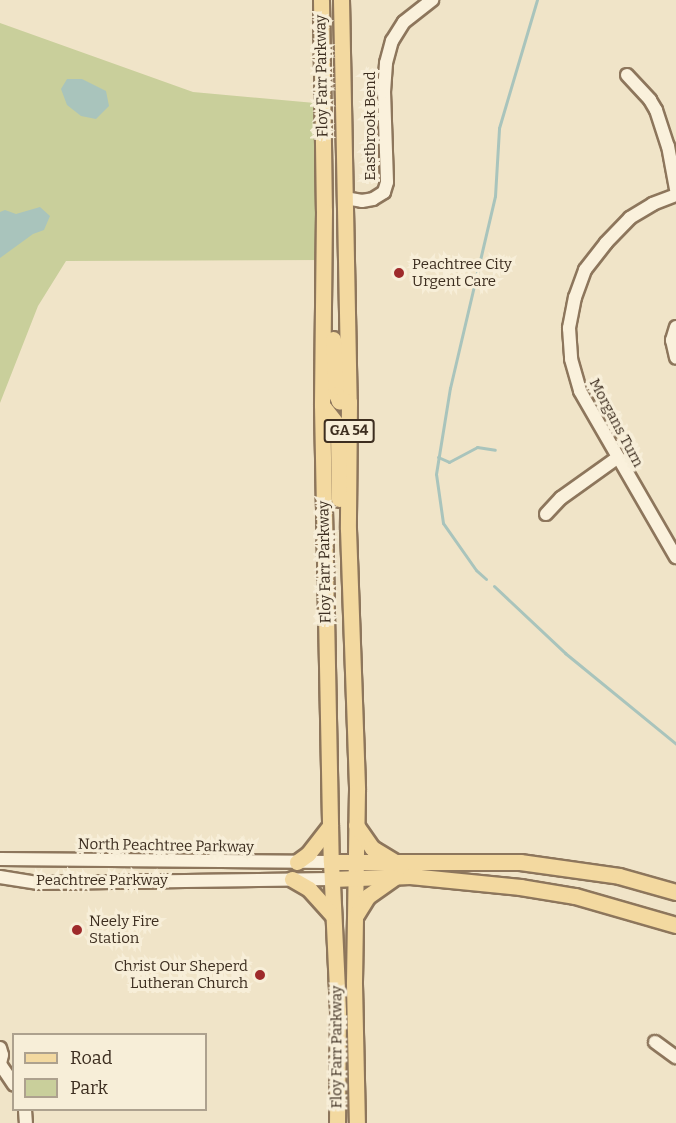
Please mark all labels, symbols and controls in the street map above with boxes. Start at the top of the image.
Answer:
street label: Floy Farr Parkway [312,14,332,138]
street label: Eastbrook Bend [362,71,380,181]
place label: Peachtree City Urgent Care [412,255,512,290]
marker: Peachtree City Urgent Care [390,264,408,282]
street label: Morgans Turn [585,376,647,470]
road number: GA 54 [324,420,374,442]
street label: Floy Farr Parkway [315,500,335,624]
street label: North Peachtree Parkway [78,835,254,857]
street label: Peachtree Parkway [36,872,168,890]
place label: Neely Fire Station [89,912,159,947]
marker: Neely Fire Station [70,923,84,937]
place label: Christ Our Sheperd Lutheran Church [114,957,248,992]
marker: Christ Our Sheperd Lutheran Church [253,968,267,982]
street label: Floy Farr Parkway [328,986,346,1108]
legend [12,1033,207,1111]
text: Road [70,1047,112,1069]
text: Park [70,1077,108,1099]

